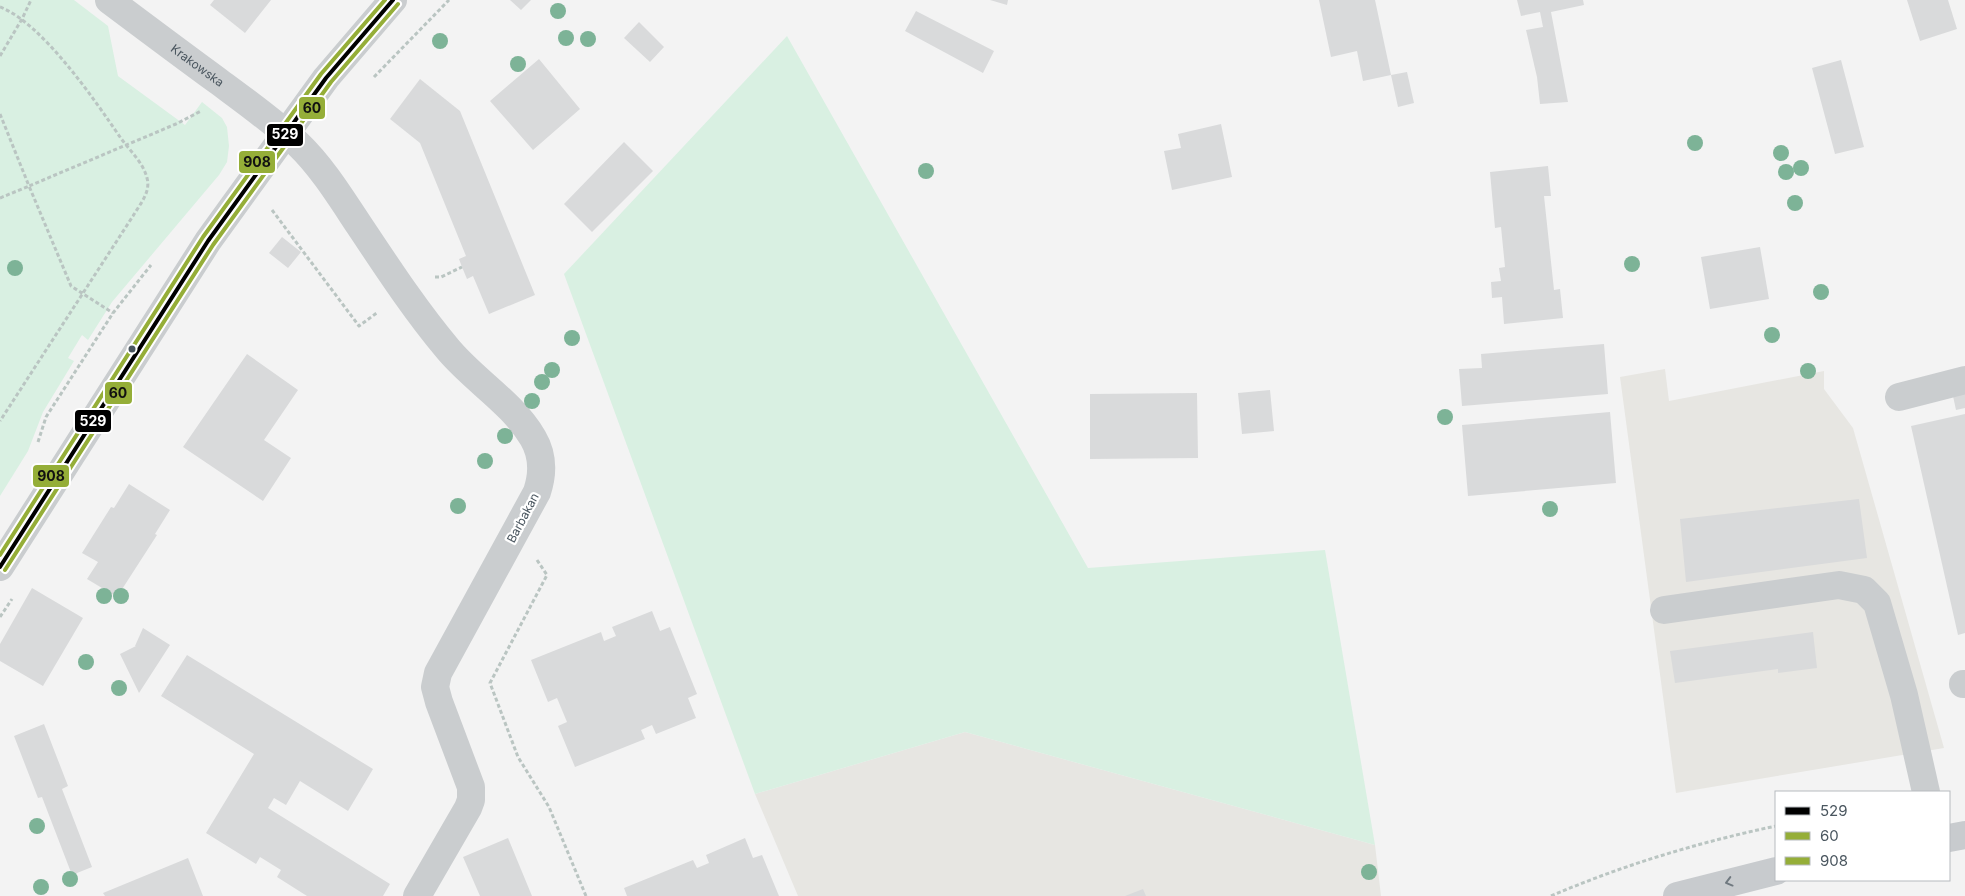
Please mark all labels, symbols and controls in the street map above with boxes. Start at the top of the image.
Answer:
street label: Krakowska [168,41,227,90]
line badge: 60 [298,96,326,120]
text: 60 [303,99,321,116]
line badge: 529 [266,123,304,147]
text: 529 [272,125,298,142]
line badge: 908 [238,150,276,174]
text: 908 [243,153,271,170]
unlabelled marker [127,344,137,354]
line badge: 60 [104,381,133,405]
text: 60 [109,384,127,401]
line badge: 529 [74,409,112,433]
text: 529 [80,412,106,429]
line badge: 908 [32,464,70,488]
text: 908 [37,467,65,484]
street label: Barbakan [503,490,542,545]
legend [1775,791,1950,881]
text: 529 [1820,801,1848,820]
text: 60 [1820,826,1839,845]
text: 908 [1820,851,1848,870]
one-way arrow [1724,876,1733,887]

